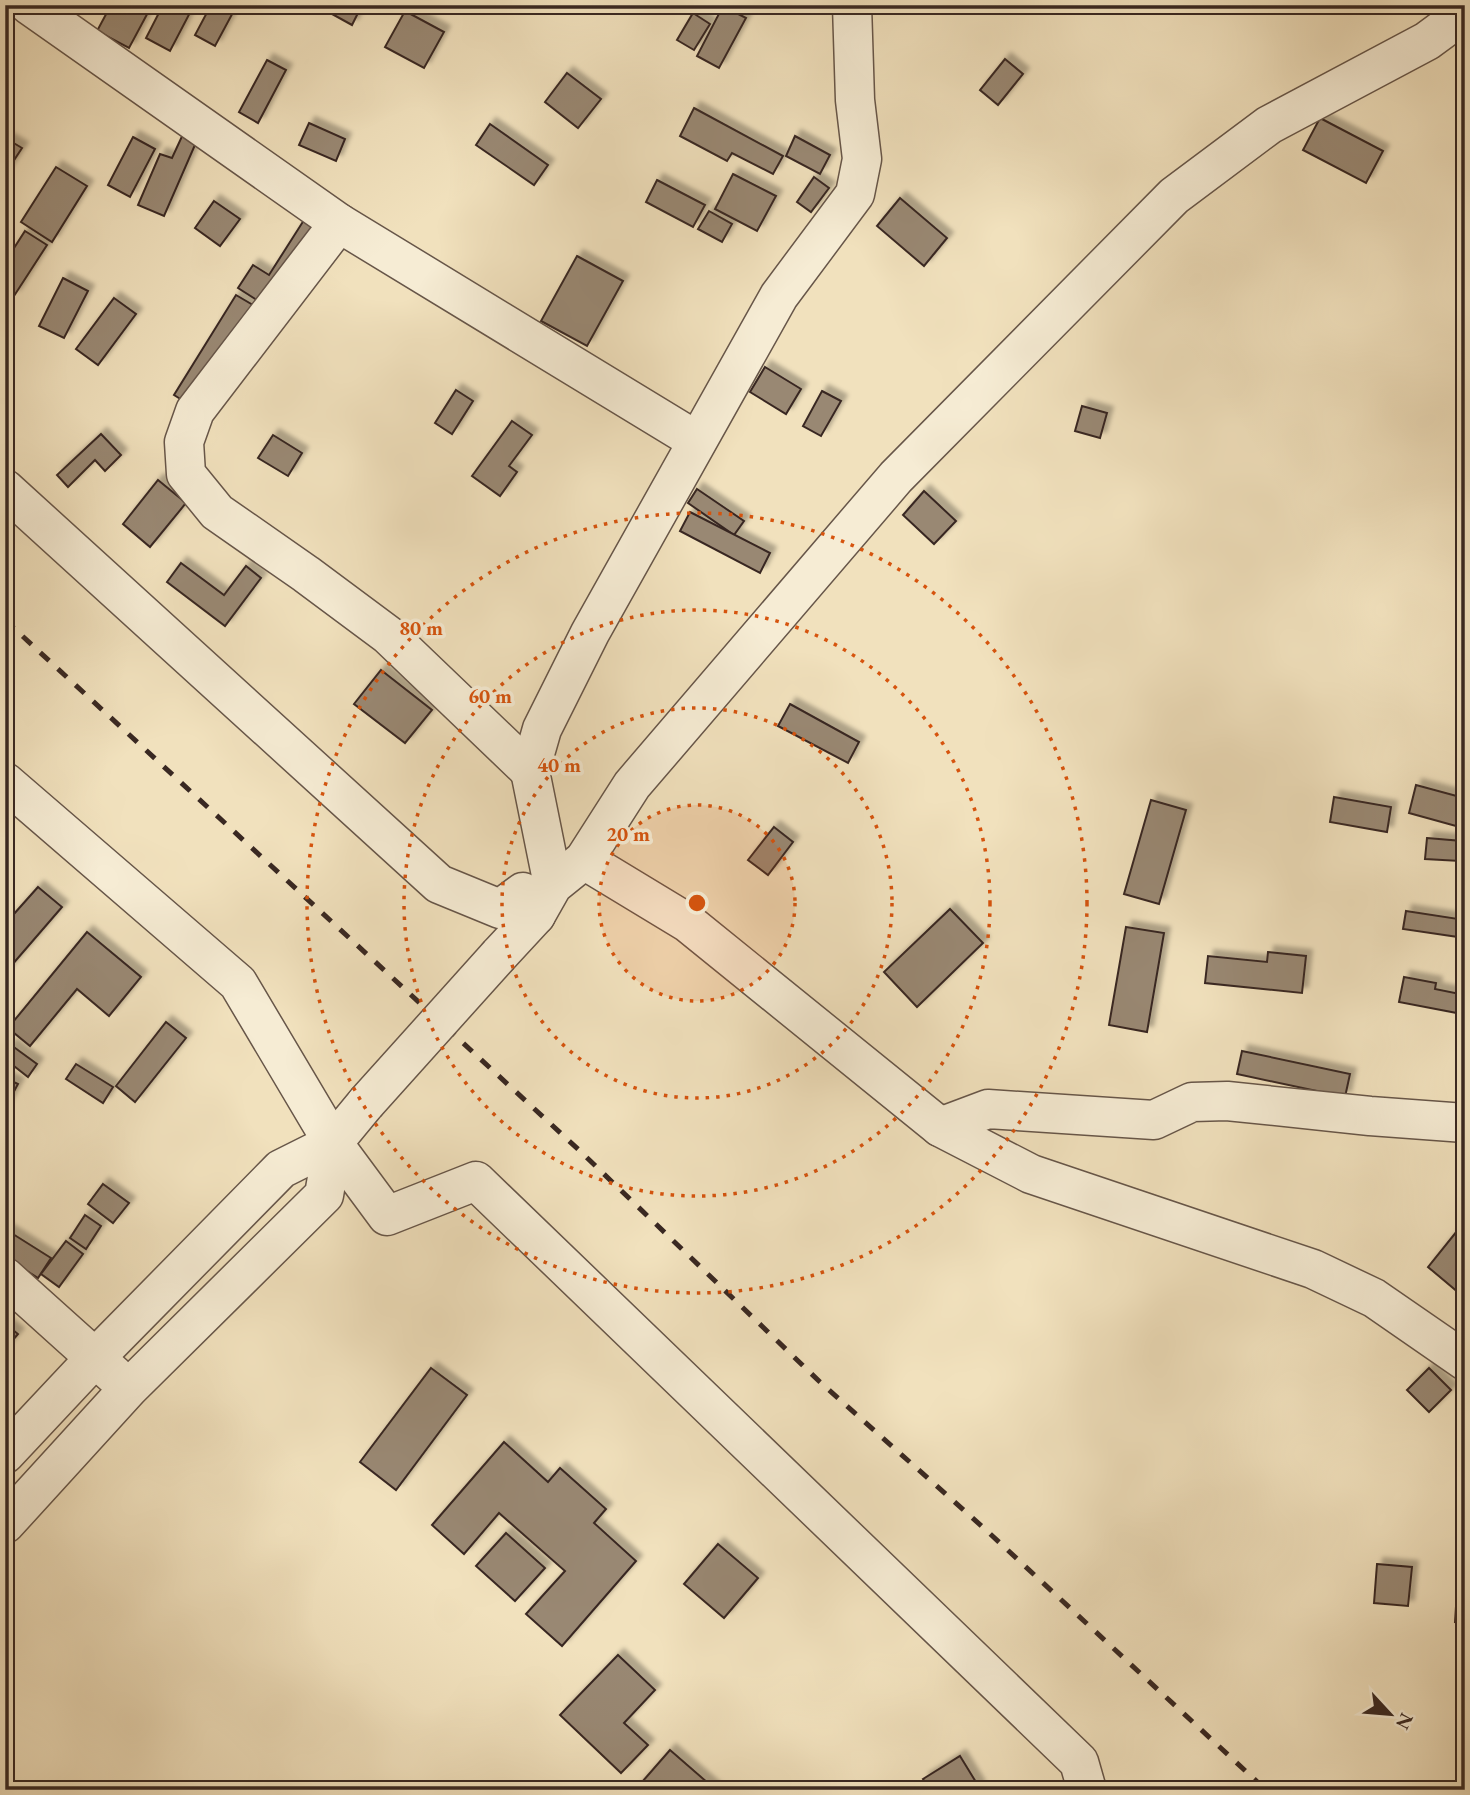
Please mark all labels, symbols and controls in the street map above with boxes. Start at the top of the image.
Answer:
text: 80 m [399,614,443,641]
text: 60 m [468,682,512,709]
text: 40 m [537,751,581,778]
text: 20 m [606,820,650,847]
centre of rings [685,891,709,915]
north arrow [1354,1680,1424,1750]
text: N [1390,1709,1419,1734]

